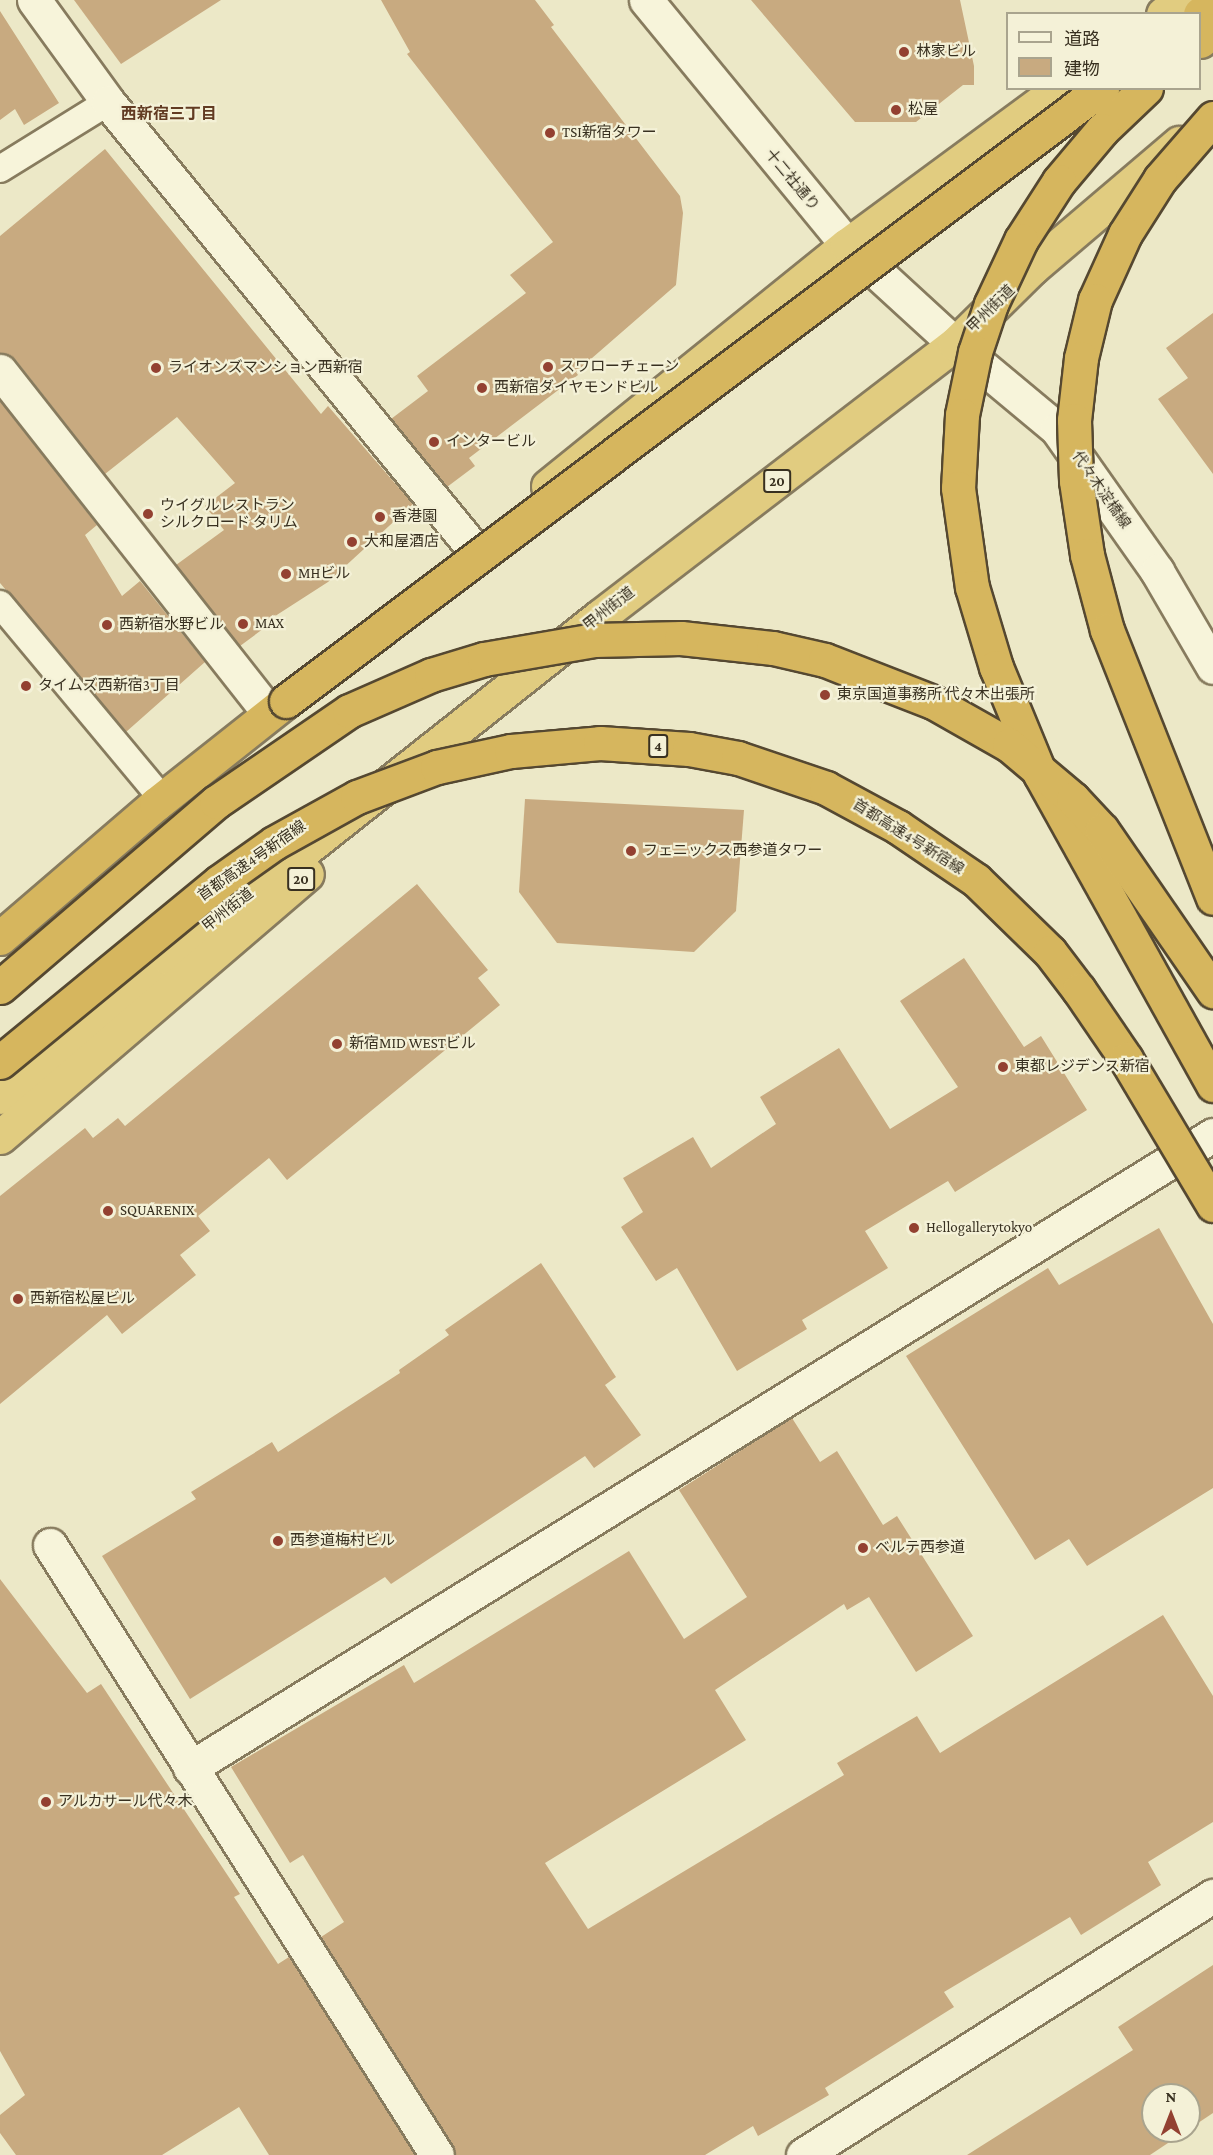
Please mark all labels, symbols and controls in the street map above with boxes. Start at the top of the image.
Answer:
legend [1006,12,1201,90]
text: 道路 [1064,29,1100,49]
place label: 林家ビル [916,43,976,61]
marker: 林家ビル [897,45,911,59]
text: 建物 [1064,59,1100,79]
place label: 松屋 [908,101,938,119]
marker: 松屋 [889,103,903,117]
district label: 西新宿三丁目 [121,104,217,124]
place label: TSI新宿タワー [562,124,657,142]
marker: TSI新宿タワー [543,126,557,140]
street label: 十二社通り [761,145,823,215]
street label: 甲州街道 [963,281,1019,337]
place label: スワローチェーン [560,358,680,376]
place label: ライオンズマンション西新宿 [168,359,363,377]
marker: スワローチェーン [541,360,555,374]
marker: ライオンズマンション西新宿 [149,361,163,375]
place label: 西新宿ダイヤモンドビル [494,379,659,397]
marker: 西新宿ダイヤモンドビル [475,381,489,395]
place label: インタービル [446,433,536,451]
marker: インタービル [427,435,441,449]
street label: 代々木淀橋線 [1068,448,1134,532]
road number: 20 [762,470,792,492]
place label: ウイグルレストラン シルクロード タリム [160,496,298,531]
marker: ウイグルレストラン シルクロード タリム [141,507,155,521]
place label: 香港園 [392,508,437,526]
marker: 香港園 [373,510,387,524]
place label: 大和屋酒店 [364,533,439,551]
marker: 大和屋酒店 [345,535,359,549]
place label: MHビル [298,565,350,583]
marker: MHビル [279,567,293,581]
street label: 甲州街道 [580,583,638,635]
place label: MAX [255,615,284,633]
place label: 西新宿水野ビル [119,616,224,634]
marker: MAX [236,617,250,631]
marker: 西新宿水野ビル [100,618,114,632]
place label: タイムズ西新宿3丁目 [38,677,180,695]
marker: タイムズ西新宿3丁目 [19,679,33,693]
place label: 東京国道事務所 代々木出張所 [837,686,1035,704]
marker: 東京国道事務所 代々木出張所 [818,688,832,702]
road number: 4 [648,735,668,757]
street label: 首都高速4号新宿線 [849,796,967,878]
street label: 首都高速4号新宿線 [195,817,309,905]
place label: フェニックス西参道タワー [643,842,823,860]
marker: フェニックス西参道タワー [624,844,638,858]
road number: 20 [286,868,316,890]
street label: 甲州街道 [199,884,257,936]
place label: 新宿MID WESTビル [349,1035,476,1053]
marker: 新宿MID WESTビル [330,1037,344,1051]
place label: 東都レジデンス新宿 [1015,1058,1150,1076]
marker: 東都レジデンス新宿 [996,1060,1010,1074]
place label: SQUARENIX [120,1202,194,1220]
marker: SQUARENIX [101,1204,115,1218]
place label: Hellogallerytokyo [926,1219,1032,1237]
marker: Hellogallerytokyo [907,1221,921,1235]
place label: 西新宿松屋ビル [30,1290,135,1308]
marker: 西新宿松屋ビル [11,1292,25,1306]
place label: 西参道梅村ビル [290,1532,395,1550]
marker: 西参道梅村ビル [271,1534,285,1548]
place label: ベルテ西参道 [875,1539,965,1557]
marker: ベルテ西参道 [856,1541,870,1555]
place label: アルカサール代々木 [58,1793,193,1811]
marker: アルカサール代々木 [39,1795,53,1809]
north arrow [1141,2083,1201,2143]
text: N [1166,2088,1176,2105]

